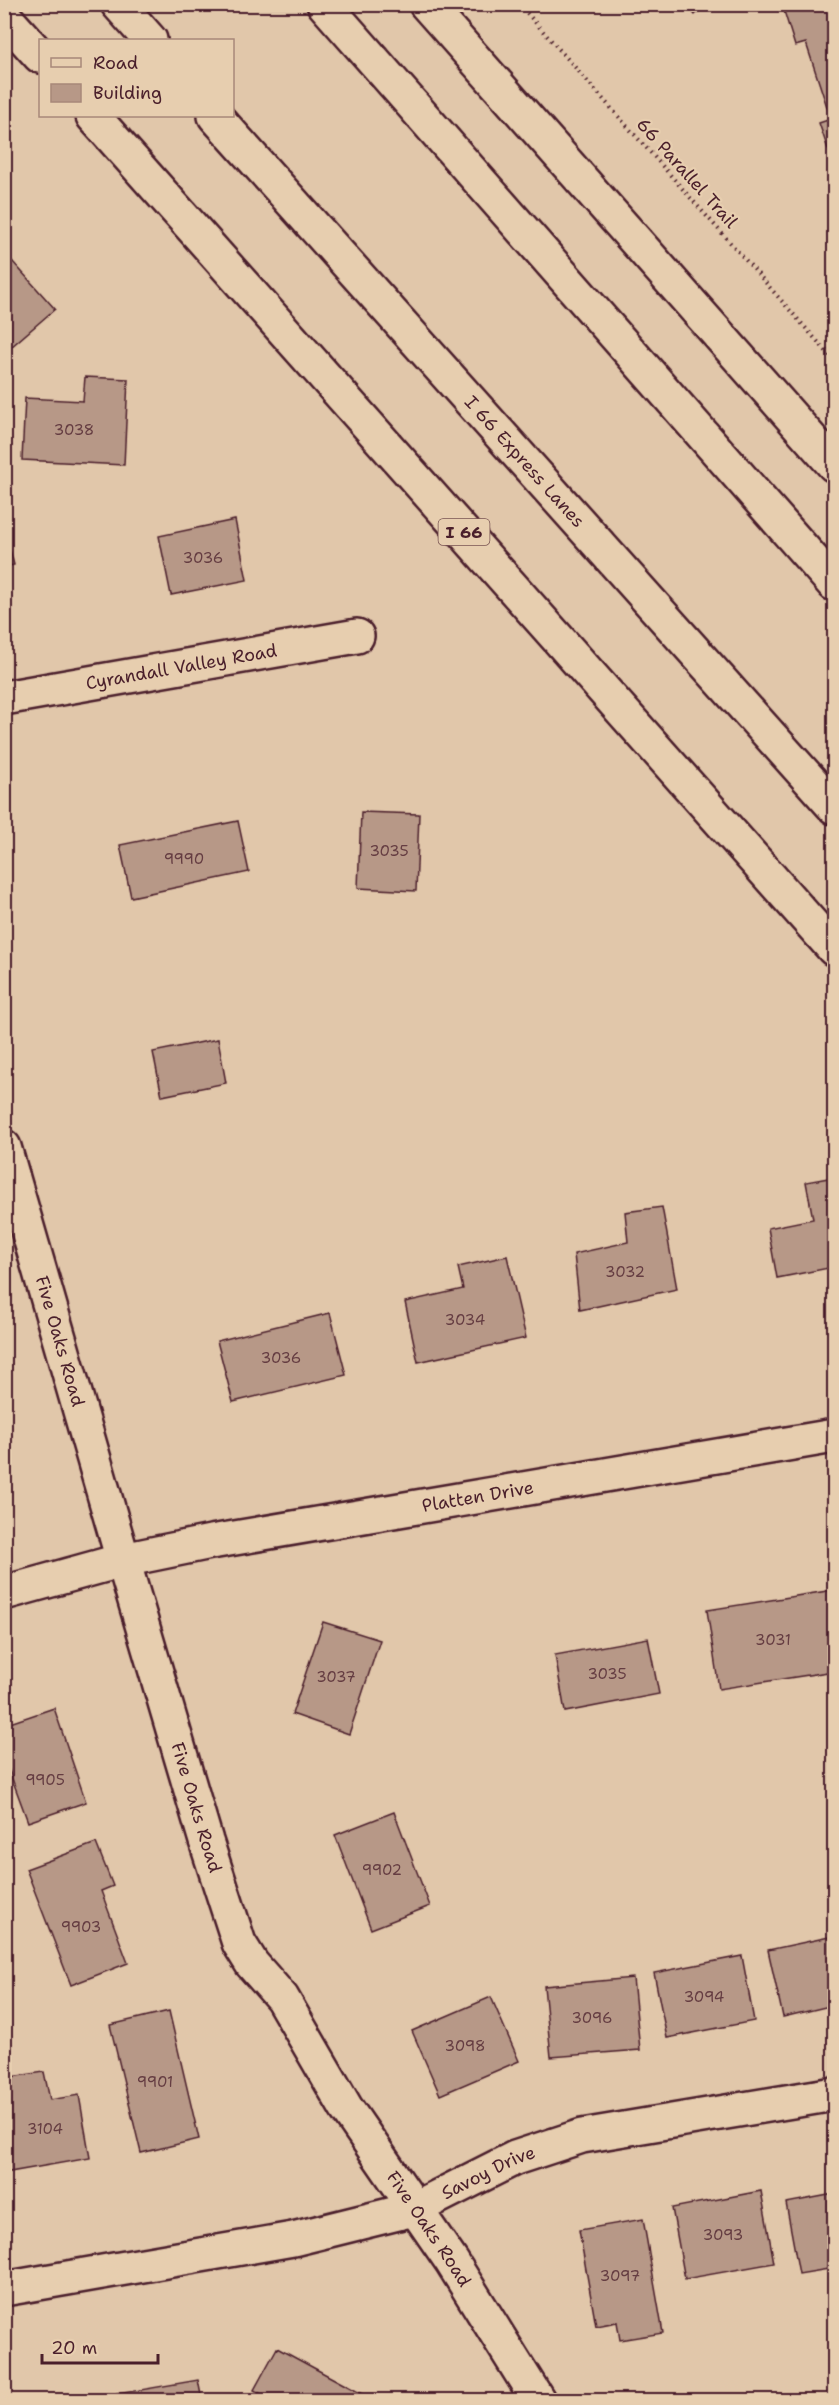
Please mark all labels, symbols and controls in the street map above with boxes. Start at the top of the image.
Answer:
legend [39,39,234,117]
text: Road [93,51,138,75]
text: Building [93,81,162,105]
street label: 66 Parallel Trail [631,113,743,234]
street label: I 66 Express Lanes [459,391,589,531]
house number: 3038 [54,420,94,440]
road number: I 66 [438,519,490,545]
house number: 3036 [183,548,223,568]
street label: Cyrandall Valley Road [84,638,279,695]
house number: 3035 [369,841,409,861]
house number: 9990 [164,849,204,869]
house number: 3032 [605,1262,645,1282]
street label: Five Oaks Road [30,1273,90,1409]
house number: 3034 [445,1310,485,1330]
house number: 3036 [261,1348,301,1368]
street label: Platten Drive [420,1475,536,1518]
house number: 3031 [755,1630,791,1650]
house number: 3035 [587,1664,627,1684]
house number: 3037 [316,1667,356,1687]
street label: Five Oaks Road [166,1739,227,1876]
house number: 9905 [25,1770,65,1790]
house number: 9902 [362,1860,402,1880]
house number: 9903 [61,1917,101,1937]
house number: 3094 [684,1987,724,2007]
house number: 3096 [572,2008,612,2028]
house number: 3098 [444,2036,486,2056]
house number: 9901 [137,2072,173,2092]
house number: 3104 [27,2119,63,2139]
street label: Savoy Drive [437,2140,538,2205]
street label: Five Oaks Road [381,2166,477,2291]
house number: 3093 [703,2225,743,2245]
house number: 3097 [600,2266,640,2286]
scale bar [42,2327,158,2365]
text: 20 m [51,2336,97,2360]

